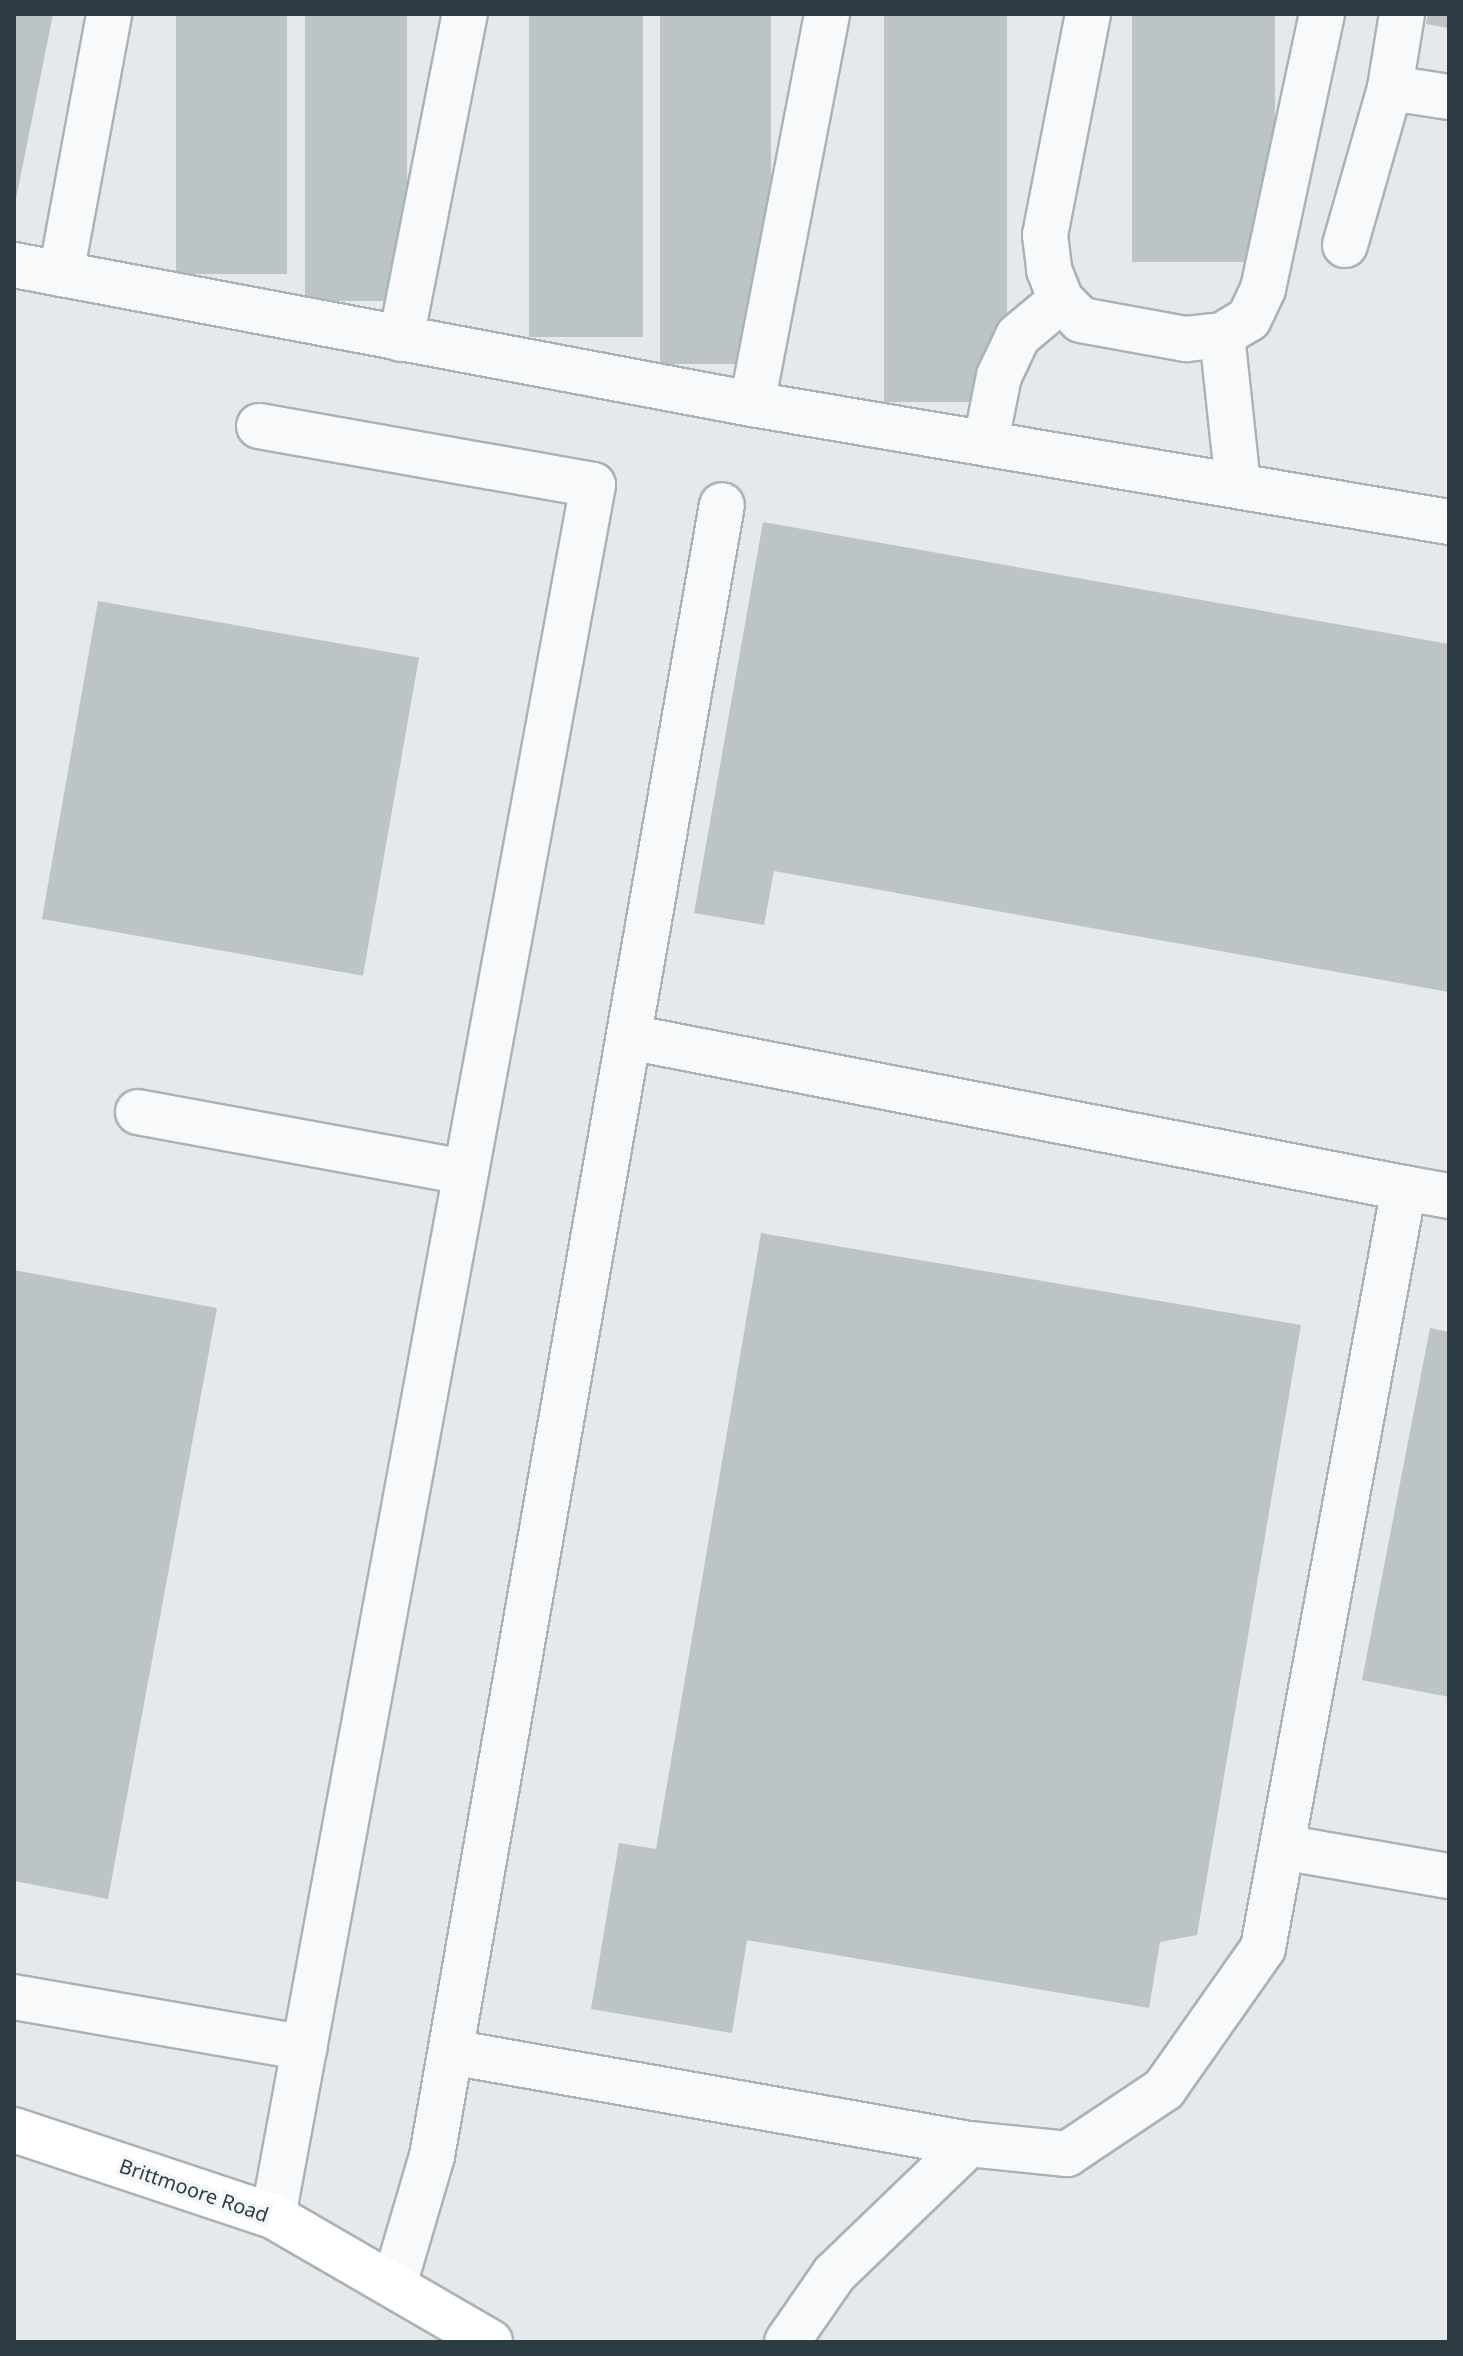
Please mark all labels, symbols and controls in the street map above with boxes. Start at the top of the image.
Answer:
street label: Brittmoore Road [116,2153,272,2227]

